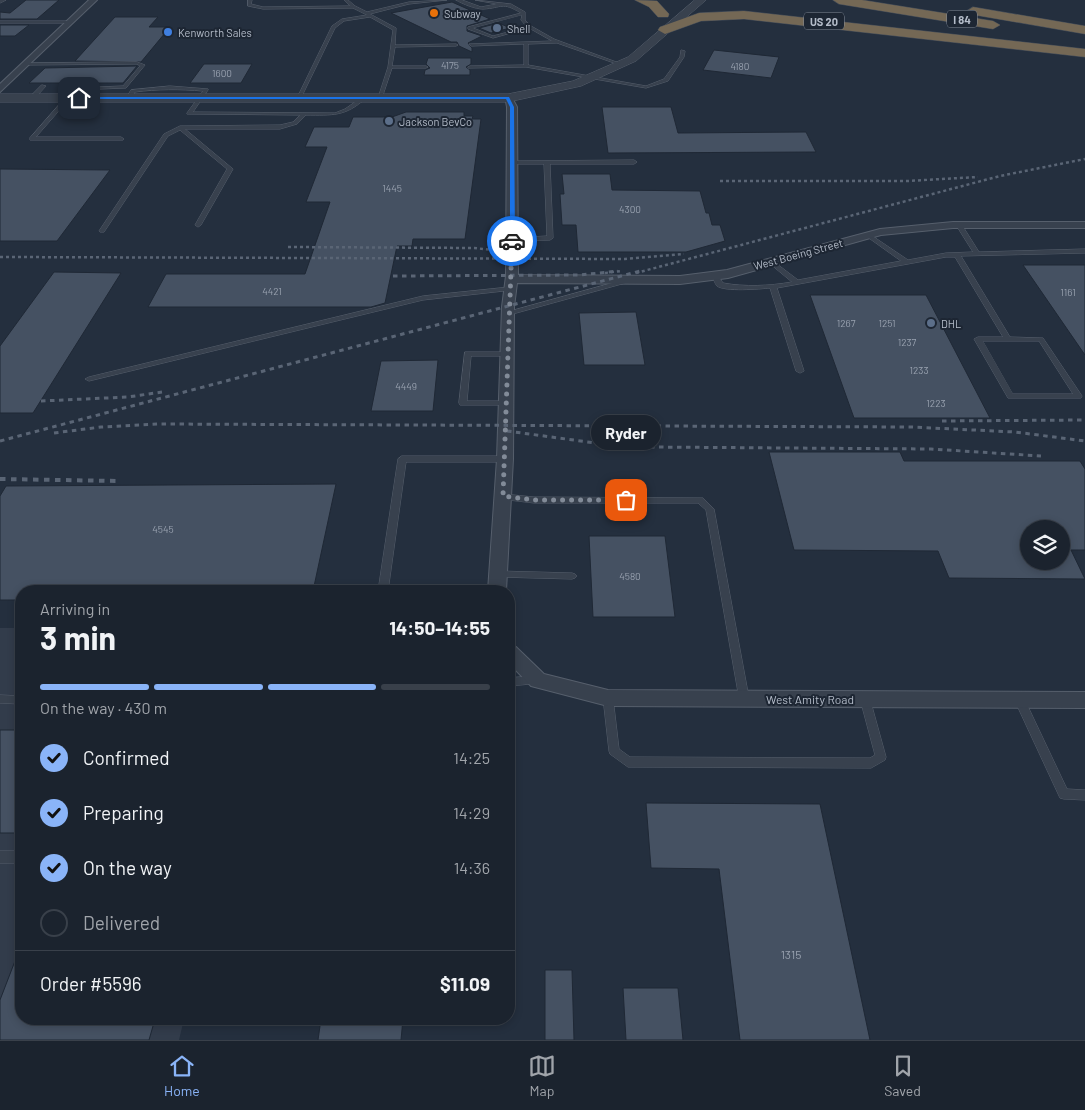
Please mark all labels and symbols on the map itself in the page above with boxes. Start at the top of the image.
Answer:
marker: Subway [428,7,440,19]
place label: Subway [444,7,481,20]
road number: I 84 [947,10,977,28]
road number: US 20 [804,12,844,30]
marker: Shell [491,22,503,34]
place label: Shell [507,22,530,35]
marker: Kenworth Sales [162,26,174,38]
place label: Kenworth Sales [178,26,252,39]
house number: 4175 [441,59,459,71]
house number: 4180 [731,60,749,72]
house number: 1600 [212,67,232,79]
pin [58,77,100,119]
marker: Jackson BevCo [383,115,395,127]
place label: Jackson BevCo [399,115,472,128]
house number: 1445 [382,182,402,194]
house number: 4300 [619,203,641,215]
courier [487,216,537,266]
street label: West Boeing Street [752,236,844,272]
house number: 4421 [262,285,282,297]
house number: 1161 [1060,286,1076,298]
house number: 1267 [837,317,856,329]
house number: 1251 [878,317,896,329]
marker: DHL [925,317,937,329]
place label: DHL [941,317,961,330]
house number: 1237 [898,336,917,348]
house number: 1233 [909,364,929,376]
house number: 4449 [395,380,417,392]
house number: 1223 [926,397,946,409]
callout: Ryder [591,415,661,450]
pin [605,479,647,521]
house number: 4545 [152,523,174,535]
house number: 4580 [619,570,641,582]
street label: West Amity Road [766,692,854,706]
house number: 1315 [781,947,801,961]

